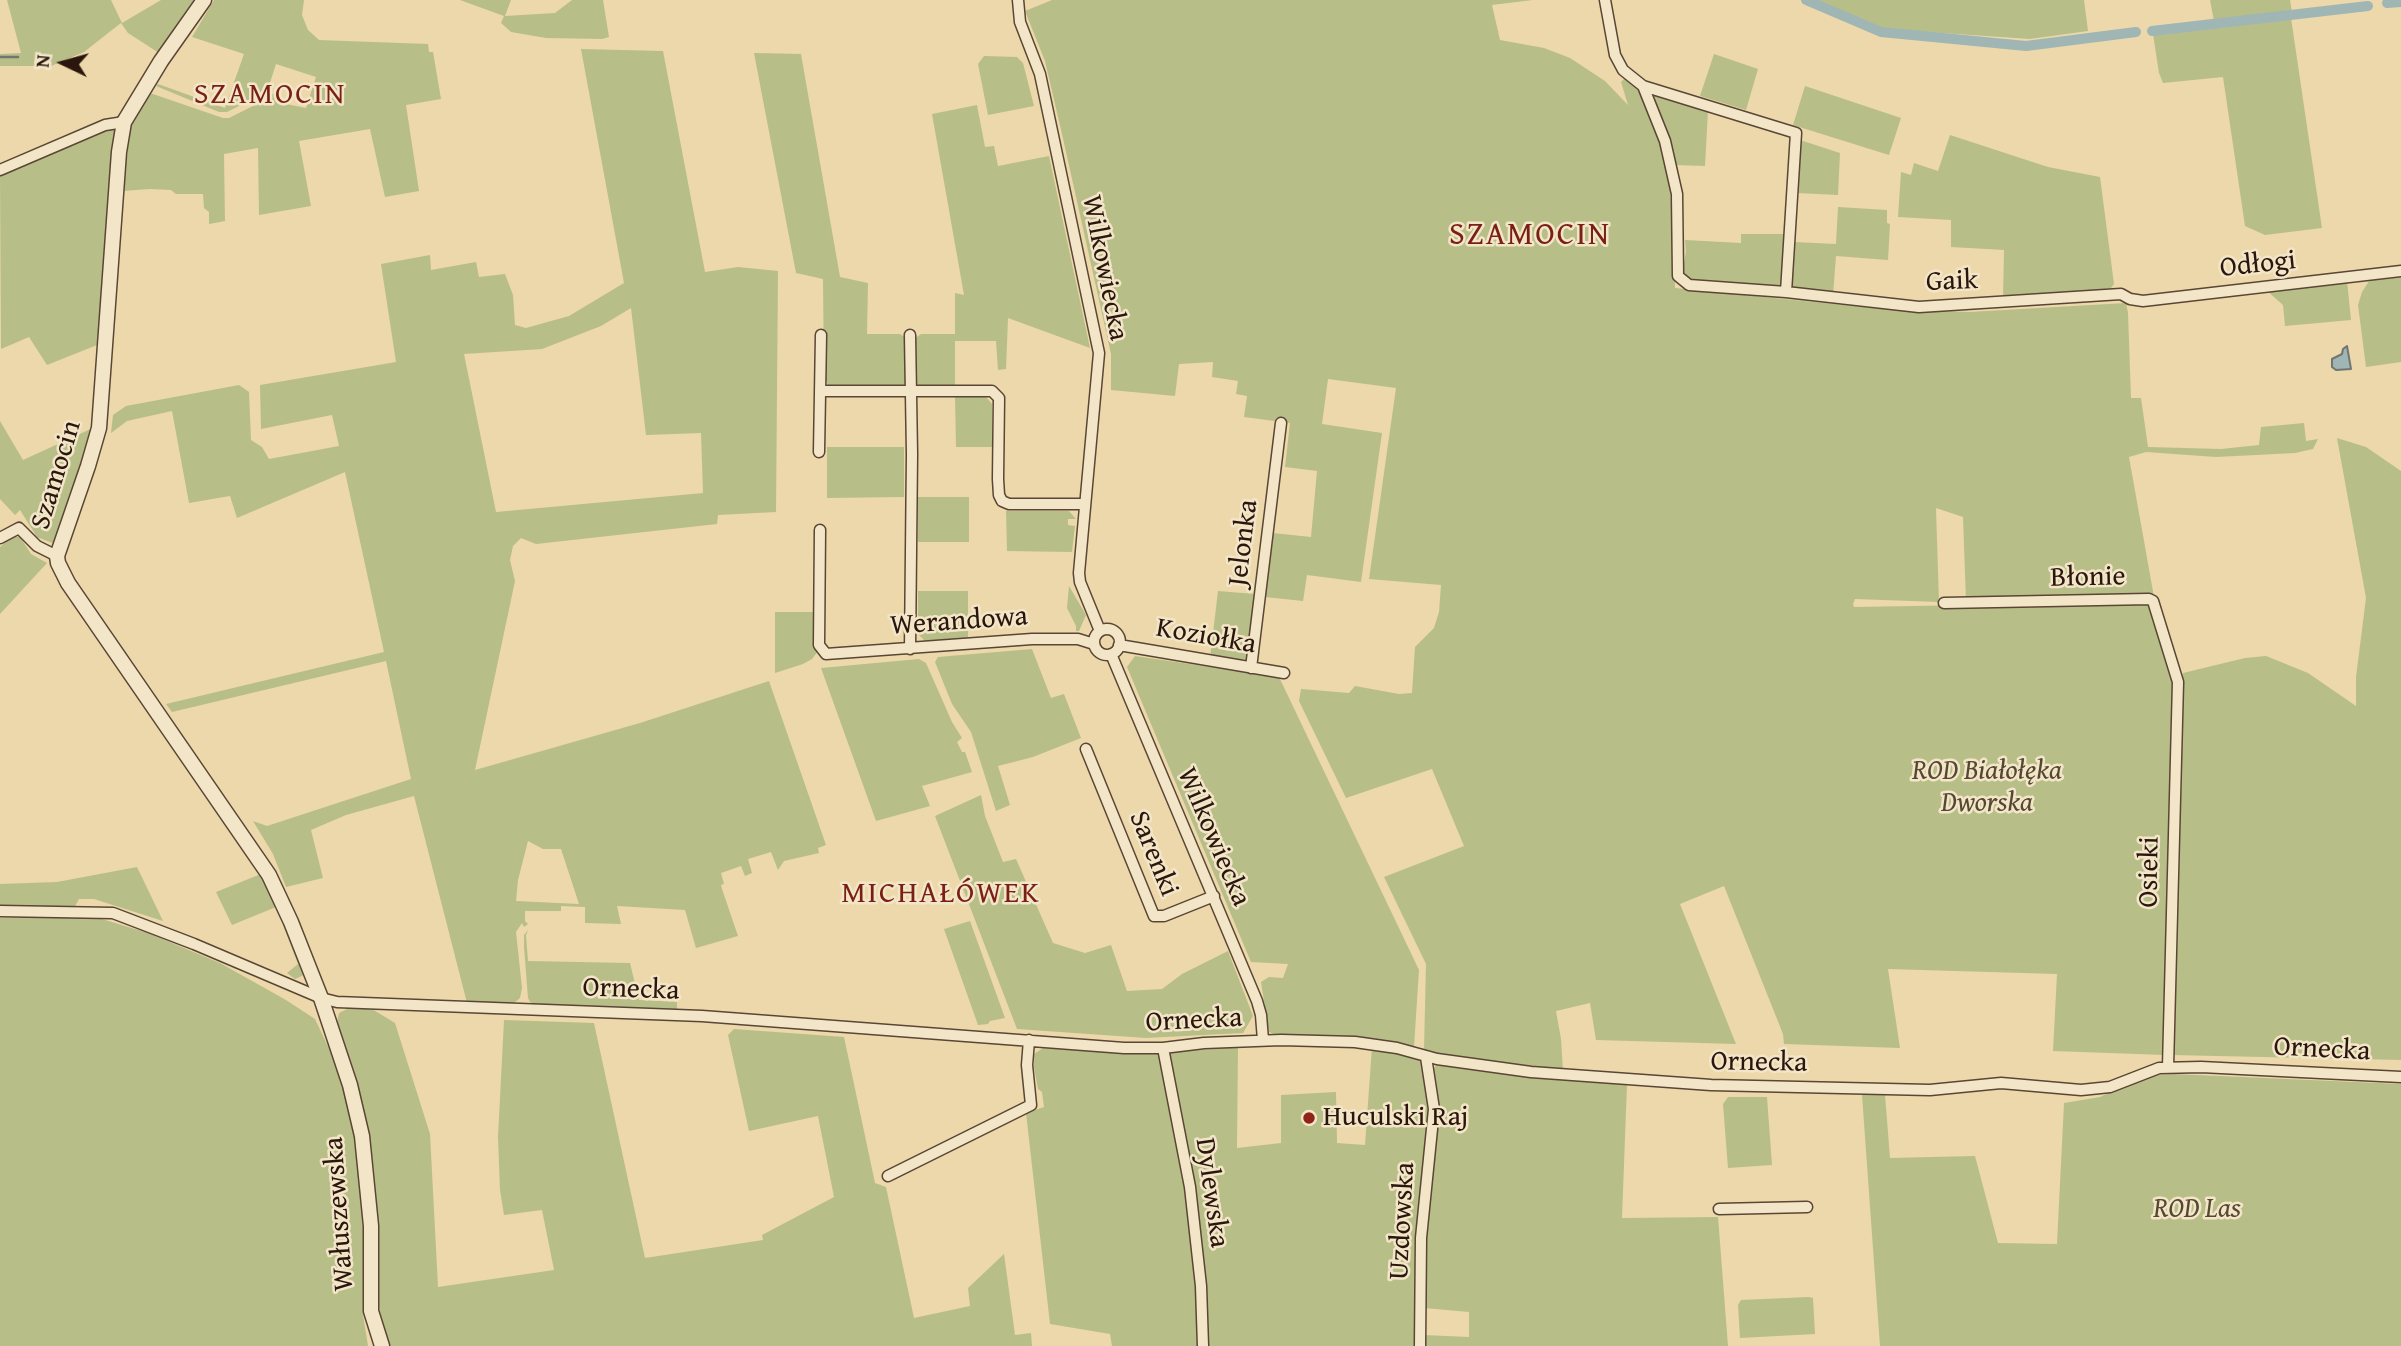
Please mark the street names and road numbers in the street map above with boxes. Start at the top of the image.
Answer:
street label: Wilkowiecka [1073,192,1135,344]
street label: Odłogi [2218,244,2298,286]
street label: Gaik [1926,264,1978,300]
street label: Szamocin [25,416,89,534]
street label: Jelonka [1222,498,1266,588]
street label: Błonie [2050,561,2126,595]
street label: Werandowa [889,600,1029,644]
street label: Koziołka [1153,612,1259,662]
street label: Wilkowiecka [1169,763,1257,911]
street label: Sarenki [1121,806,1185,902]
street label: Osieki [2133,836,2167,908]
street label: Ornecka [582,972,680,1008]
street label: Ornecka [1145,1002,1243,1040]
street label: Ornecka [2273,1031,2371,1069]
street label: Ornecka [1710,1045,1808,1081]
street label: Wałuszewska [318,1136,362,1292]
street label: Dylewska [1187,1136,1235,1250]
street label: Uzdowska [1383,1161,1423,1281]

